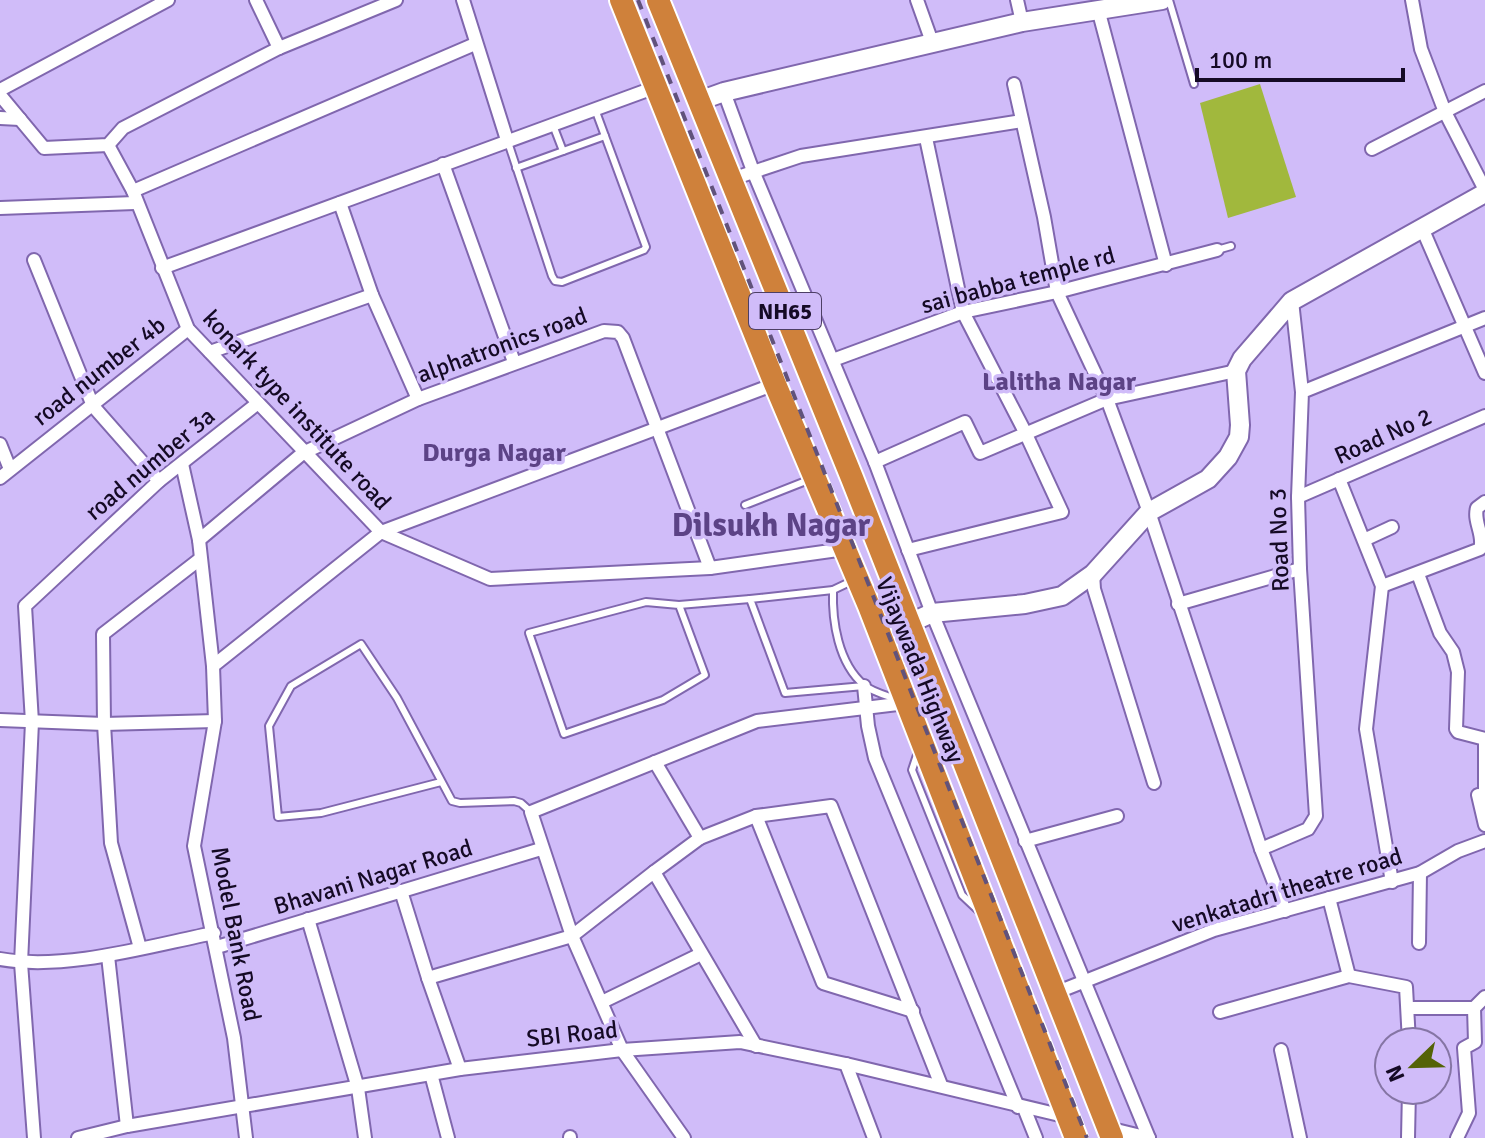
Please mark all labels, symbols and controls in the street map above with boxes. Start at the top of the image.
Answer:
scale bar [1197,32,1403,82]
text: 100 m [1209,45,1272,75]
street label: sai babba temple rd [918,240,1118,320]
road number: NH65 [749,293,821,329]
street label: alphatronics road [413,300,591,390]
street label: konark type institute road [196,304,398,516]
street label: road number 4b [26,310,172,432]
district label: Lalitha Nagar [982,366,1137,398]
street label: road number 3a [79,401,221,527]
street label: Road No 2 [1330,401,1436,471]
district label: Durga Nagar [422,437,566,469]
street label: Road No 3 [1262,488,1296,592]
district label: Dilsukh Nagar [672,506,871,545]
street label: Vijaywada Highway [869,573,971,767]
street label: Bhavani Nagar Road [270,833,476,921]
street label: venkatadri theatre road [1168,841,1406,939]
street label: Model Bank Road [204,844,268,1024]
street label: SBI Road [525,1014,619,1054]
north arrow [1373,1026,1453,1106]
text: N [1380,1061,1410,1086]

